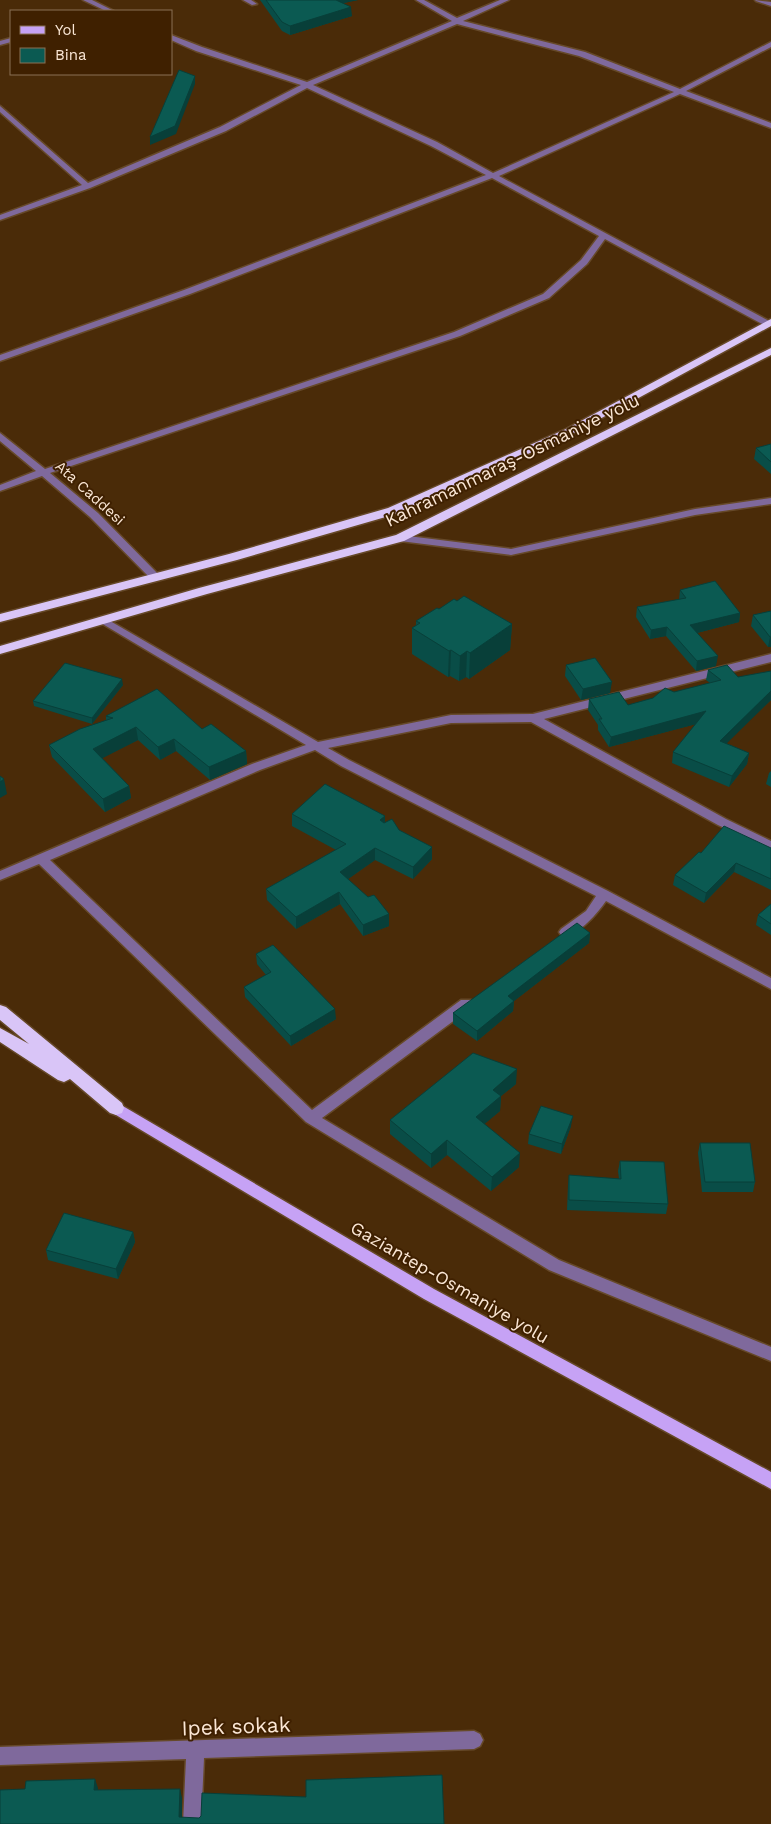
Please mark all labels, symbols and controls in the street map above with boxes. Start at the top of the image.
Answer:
legend [10,10,172,75]
text: Yol [55,21,77,39]
text: Bina [55,46,87,64]
street label: Kahramanmaraş-Osmaniye yolu [381,389,643,531]
street label: Ata Caddesi [52,457,128,529]
street label: Gaziantep-Osmaniye yolu [347,1217,553,1347]
street label: Ipek sokak [181,1712,291,1740]

